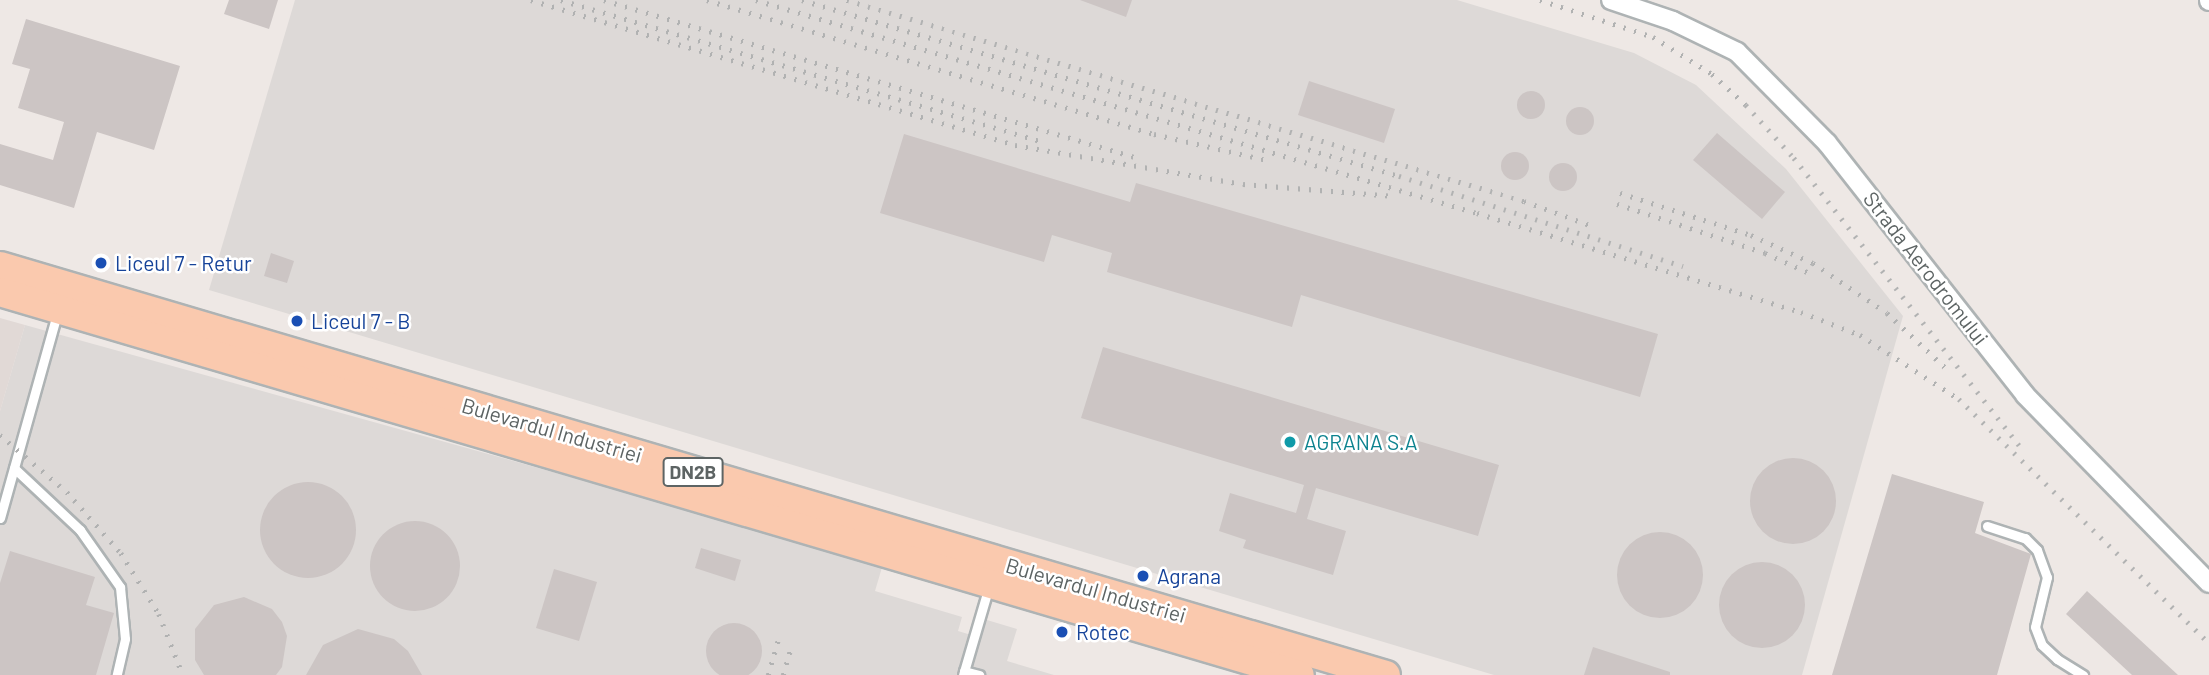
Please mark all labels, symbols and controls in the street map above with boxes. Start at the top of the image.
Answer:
street label: Strada Aerodromului [1858,186,1994,350]
place label: Liceul 7 - Retur [115,250,252,276]
marker: Liceul 7 - Retur [93,255,109,271]
place label: Liceul 7 - B [311,308,410,334]
marker: Liceul 7 - B [289,313,305,329]
street label: Bulevardul Industriei [459,392,645,468]
place label: AGRANA S.A [1304,429,1417,455]
marker: AGRANA S.A [1282,434,1298,450]
road number: DN2B [662,457,724,488]
street label: Bulevardul Industriei [1003,552,1189,628]
place label: Agrana [1157,563,1221,589]
marker: Agrana [1135,568,1151,584]
place label: Rotec [1076,619,1130,645]
marker: Rotec [1054,624,1070,640]

